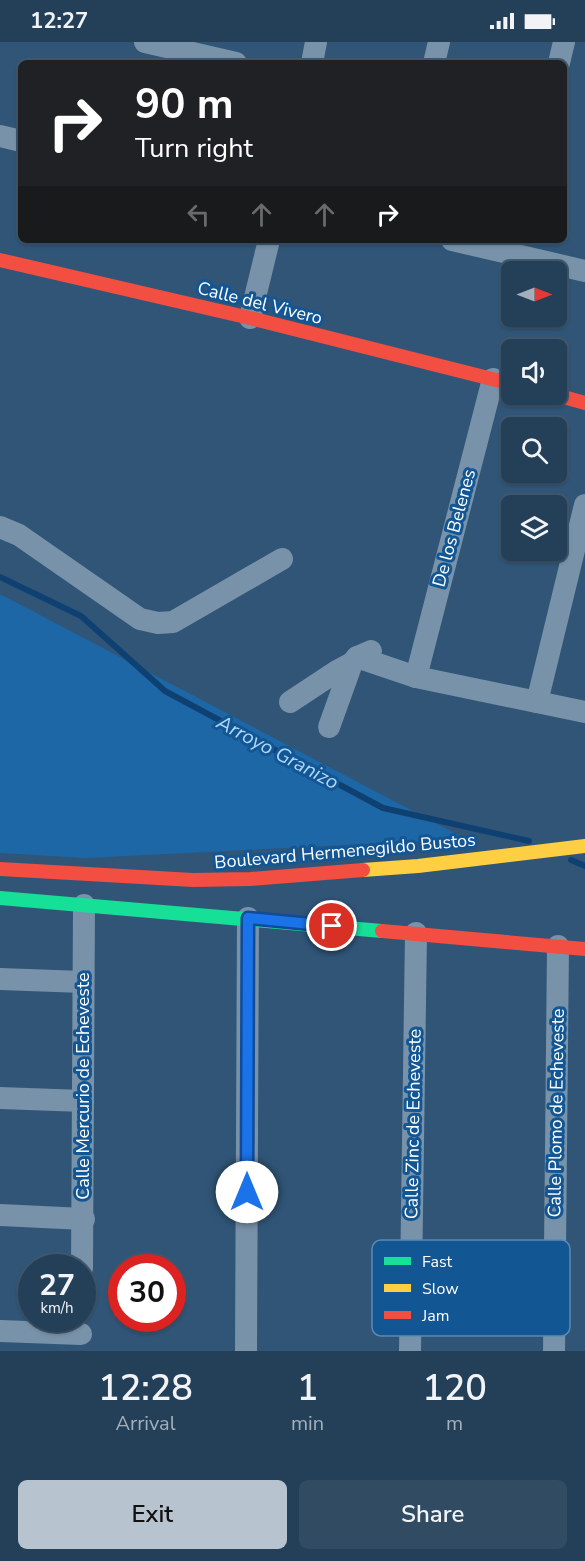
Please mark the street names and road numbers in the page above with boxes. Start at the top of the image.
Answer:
street label: Calle del Vivero [195,276,325,330]
street label: De los Belenes [427,466,481,590]
street label: Boulevard Hermenegildo Bustos [213,828,477,874]
street label: Calle Mercurio de Echeveste [71,972,95,1200]
street label: Calle Plomo de Echeveste [542,1008,570,1218]
street label: Calle Zinc de Echeveste [399,1029,427,1219]

